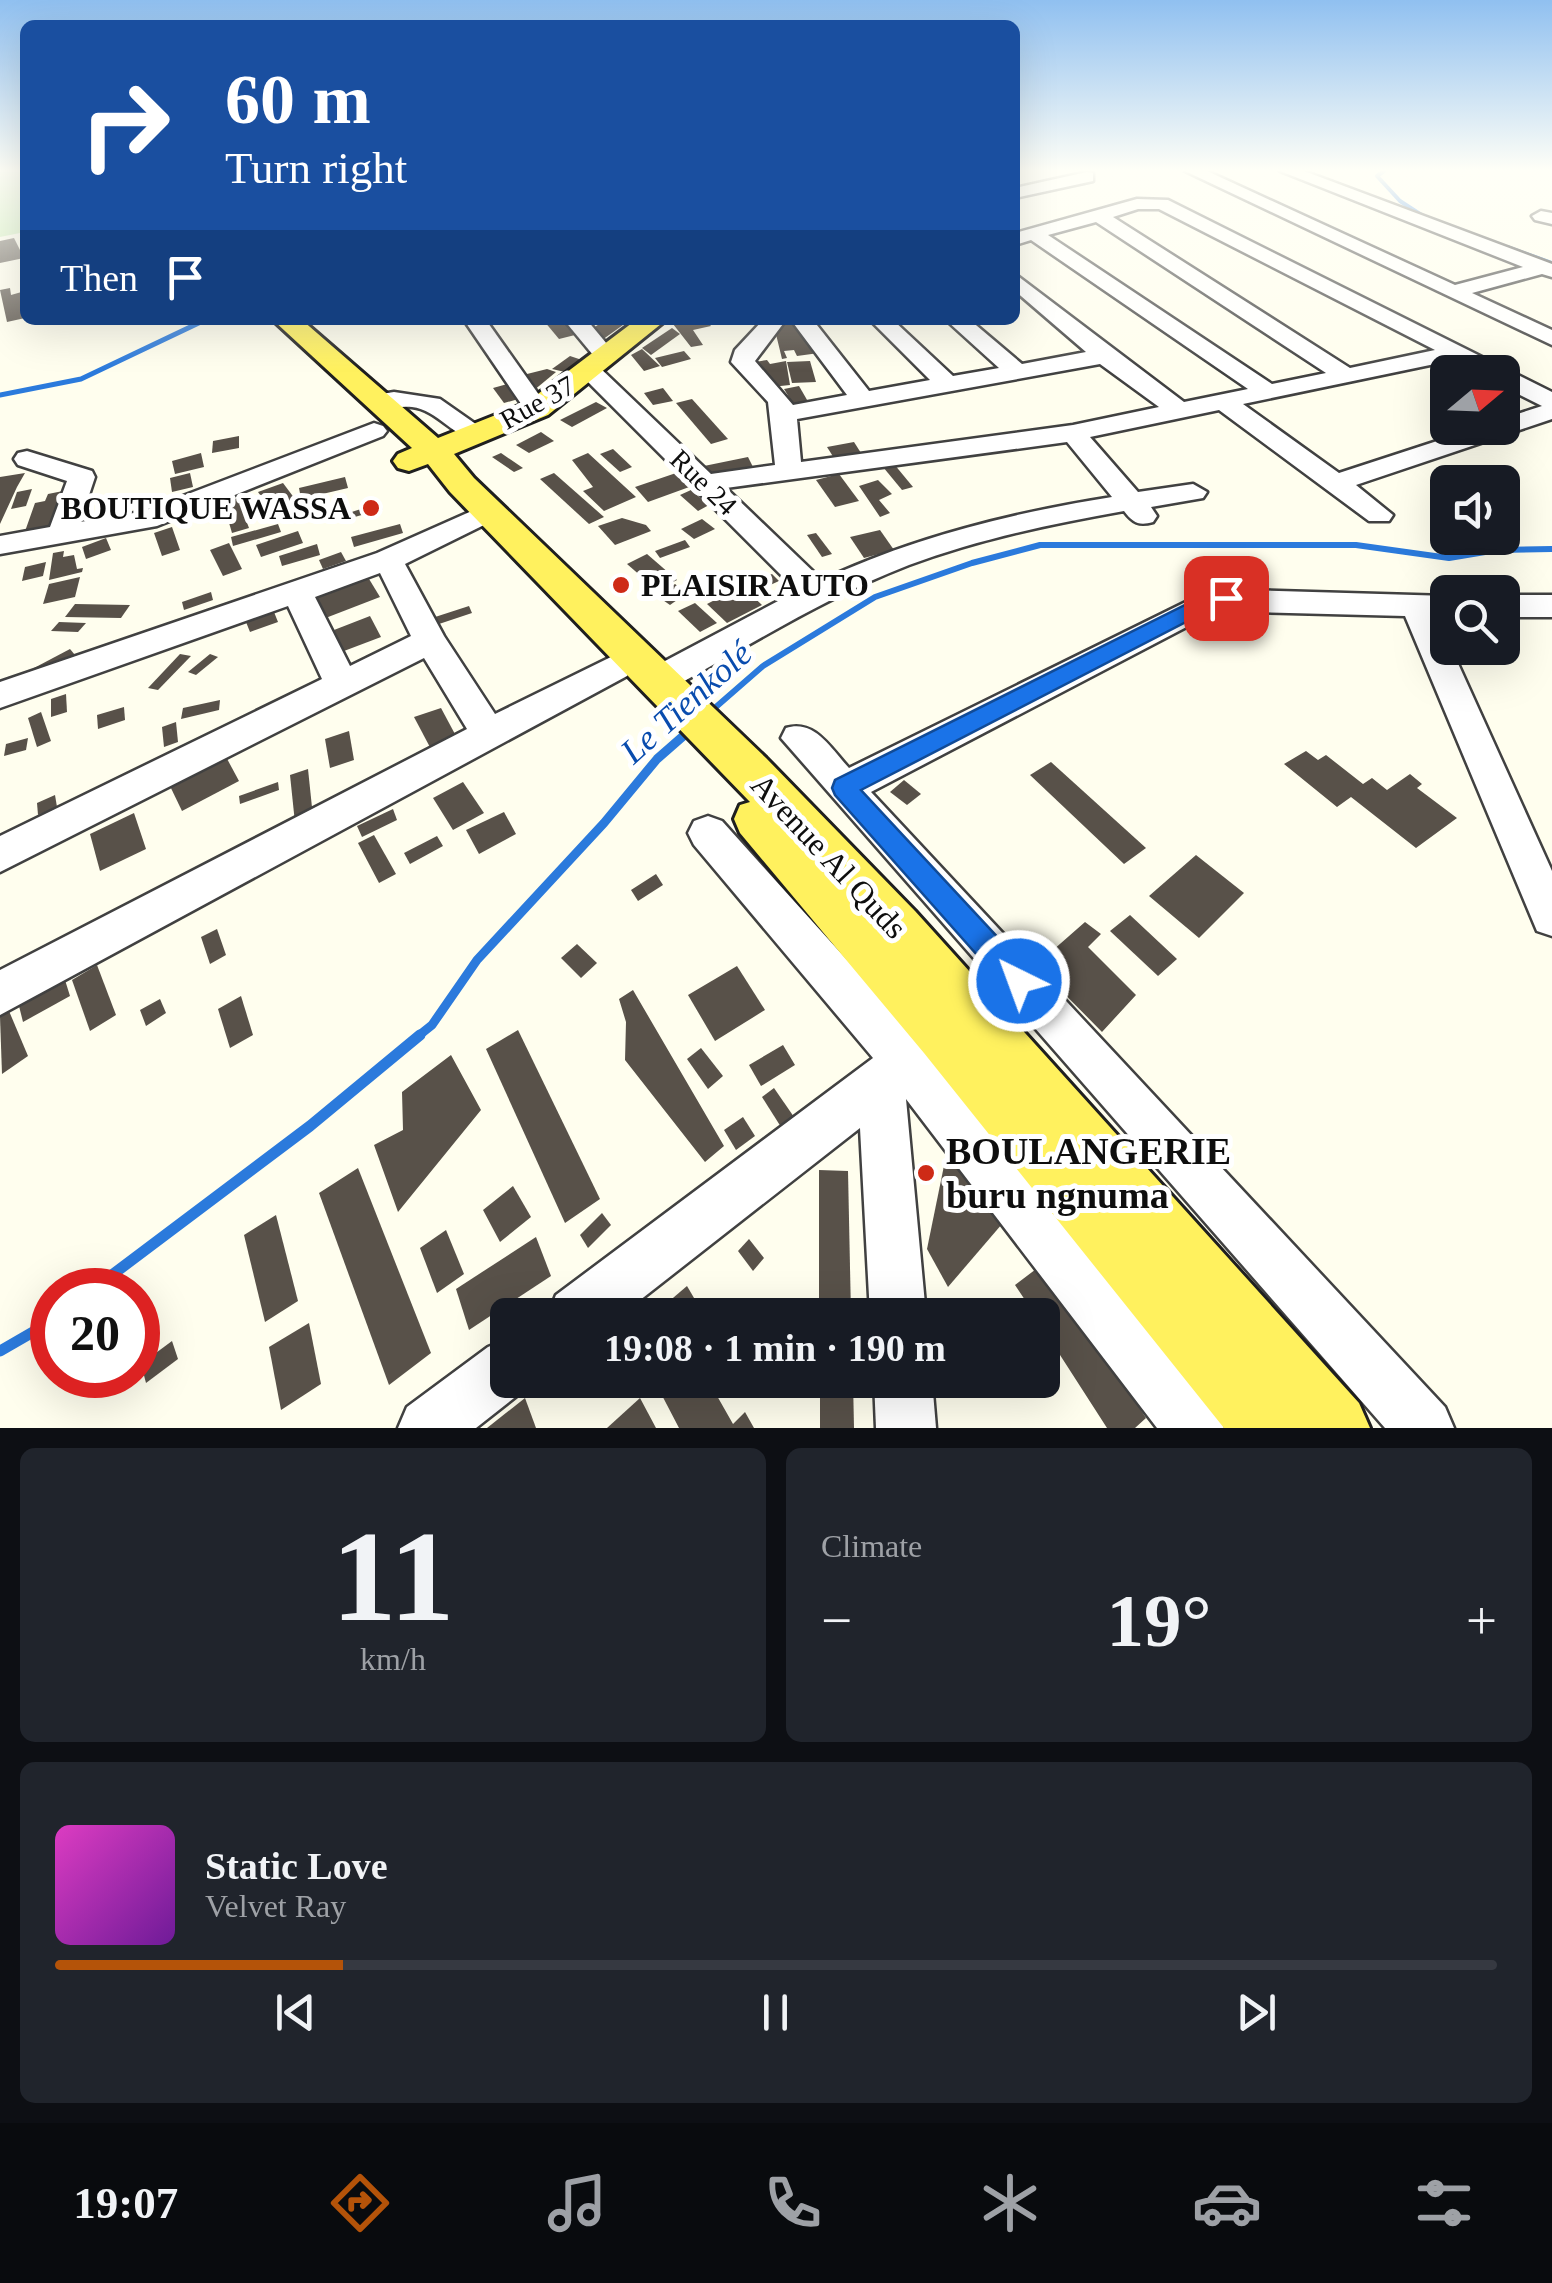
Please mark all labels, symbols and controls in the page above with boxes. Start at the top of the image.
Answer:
icon: right [60,60,190,190]
text: 60 m [225,61,371,138]
text: Turn right [225,143,407,193]
icon: arrive [158,250,213,305]
text: Then [60,257,138,299]
north arrow [1430,355,1520,445]
map controls [1430,355,1520,665]
street label: Rue 37 [495,369,580,435]
street label: Rue 24 [664,443,743,521]
button: sound [1430,465,1520,555]
place label: BOUTIQUE WASSA [61,490,351,526]
marker: BOUTIQUE WASSA [360,497,382,519]
pin [1184,556,1269,641]
place label: PLAISIR AUTO [641,567,869,603]
icon: arrive [1199,571,1254,626]
marker: PLAISIR AUTO [610,574,632,596]
button: search [1430,575,1520,665]
water label: Le Tienkolé [612,633,761,772]
street label: Avenue Al Quds [744,767,914,945]
position arrow [967,929,1071,1033]
place label: BOULANGERIE buru ngnuma [946,1130,1231,1216]
marker: BOULANGERIE buru ngnuma [915,1162,937,1184]
speed limit sign: 20 [30,1268,160,1398]
text: 19:08 · 1 min · 190 m [604,1327,946,1369]
text: 11 [332,1504,454,1648]
text: Climate [821,1528,922,1564]
text: 19° [1107,1579,1212,1662]
text: − [821,1590,852,1651]
text: + [1466,1590,1497,1651]
text: km/h [360,1641,426,1677]
text: Static Love [205,1845,388,1887]
text: Velvet Ray [205,1888,346,1924]
icon: previous [268,1985,323,2040]
icon: pause [748,1985,803,2040]
icon: next [1229,1985,1284,2040]
icon: directions [325,2168,395,2238]
icon: music [542,2168,612,2238]
icon: phone [758,2168,828,2238]
icon: climate [975,2168,1045,2238]
icon: car [1192,2168,1262,2238]
icon: filters [1409,2168,1479,2238]
text: 19:07 [73,2178,178,2228]

